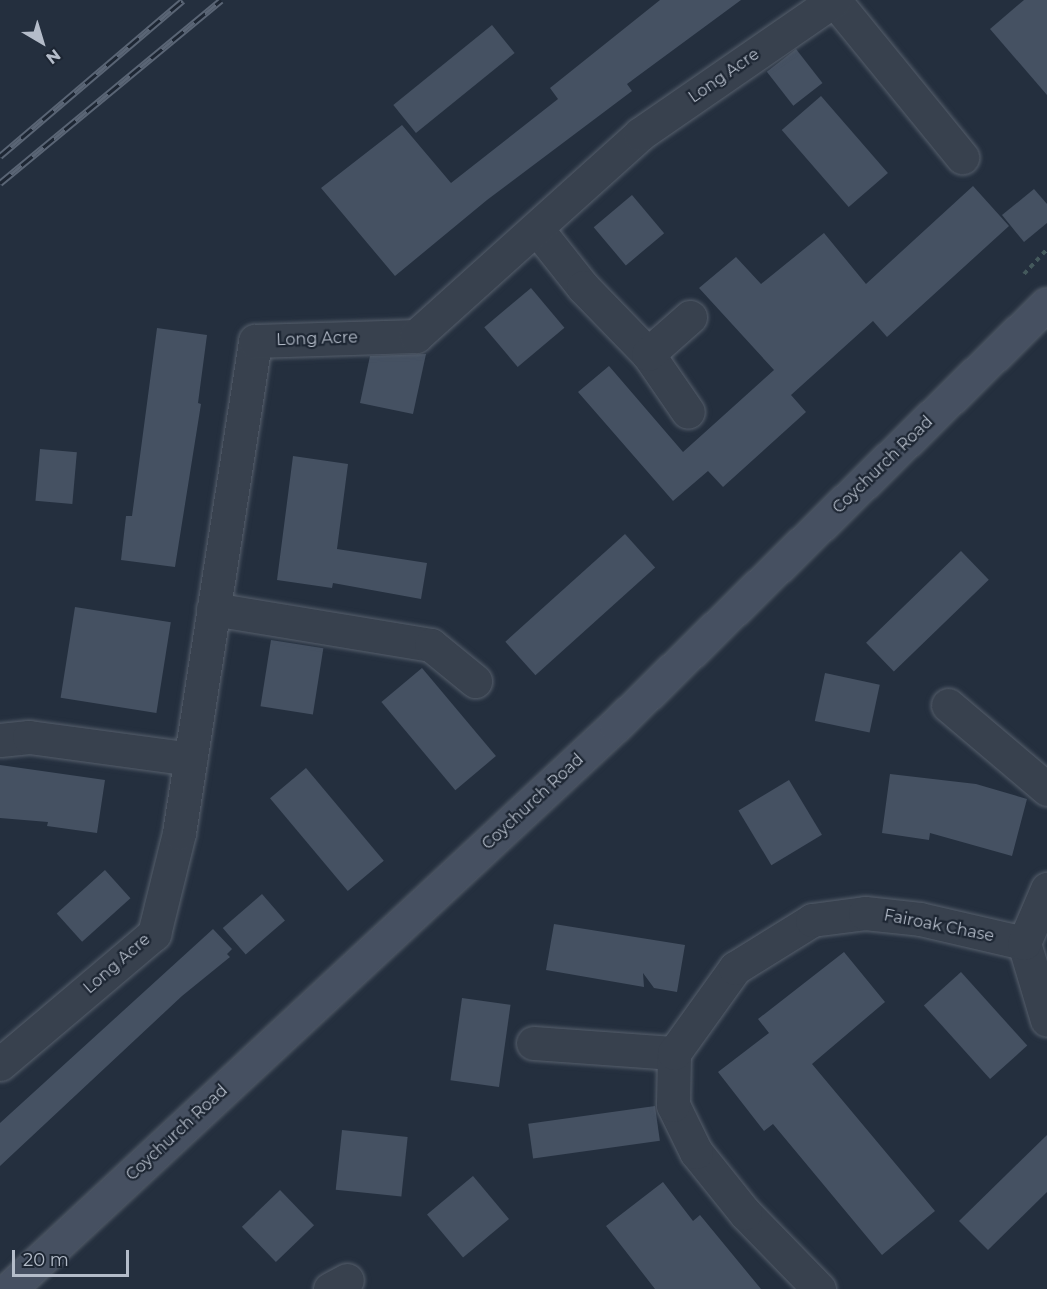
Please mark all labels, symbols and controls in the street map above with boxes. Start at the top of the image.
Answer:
north arrow [12,12,72,72]
text: N [42,45,64,68]
street label: Long Acre [685,45,763,107]
street label: Long Acre [276,328,358,350]
street label: Coychurch Road [829,412,937,518]
street label: Coychurch Road [478,750,588,854]
street label: Fairoak Chase [882,906,996,946]
street label: Long Acre [80,930,154,998]
street label: Coychurch Road [122,1081,232,1185]
scale bar [15,1238,132,1276]
text: 20 m [23,1249,69,1271]

